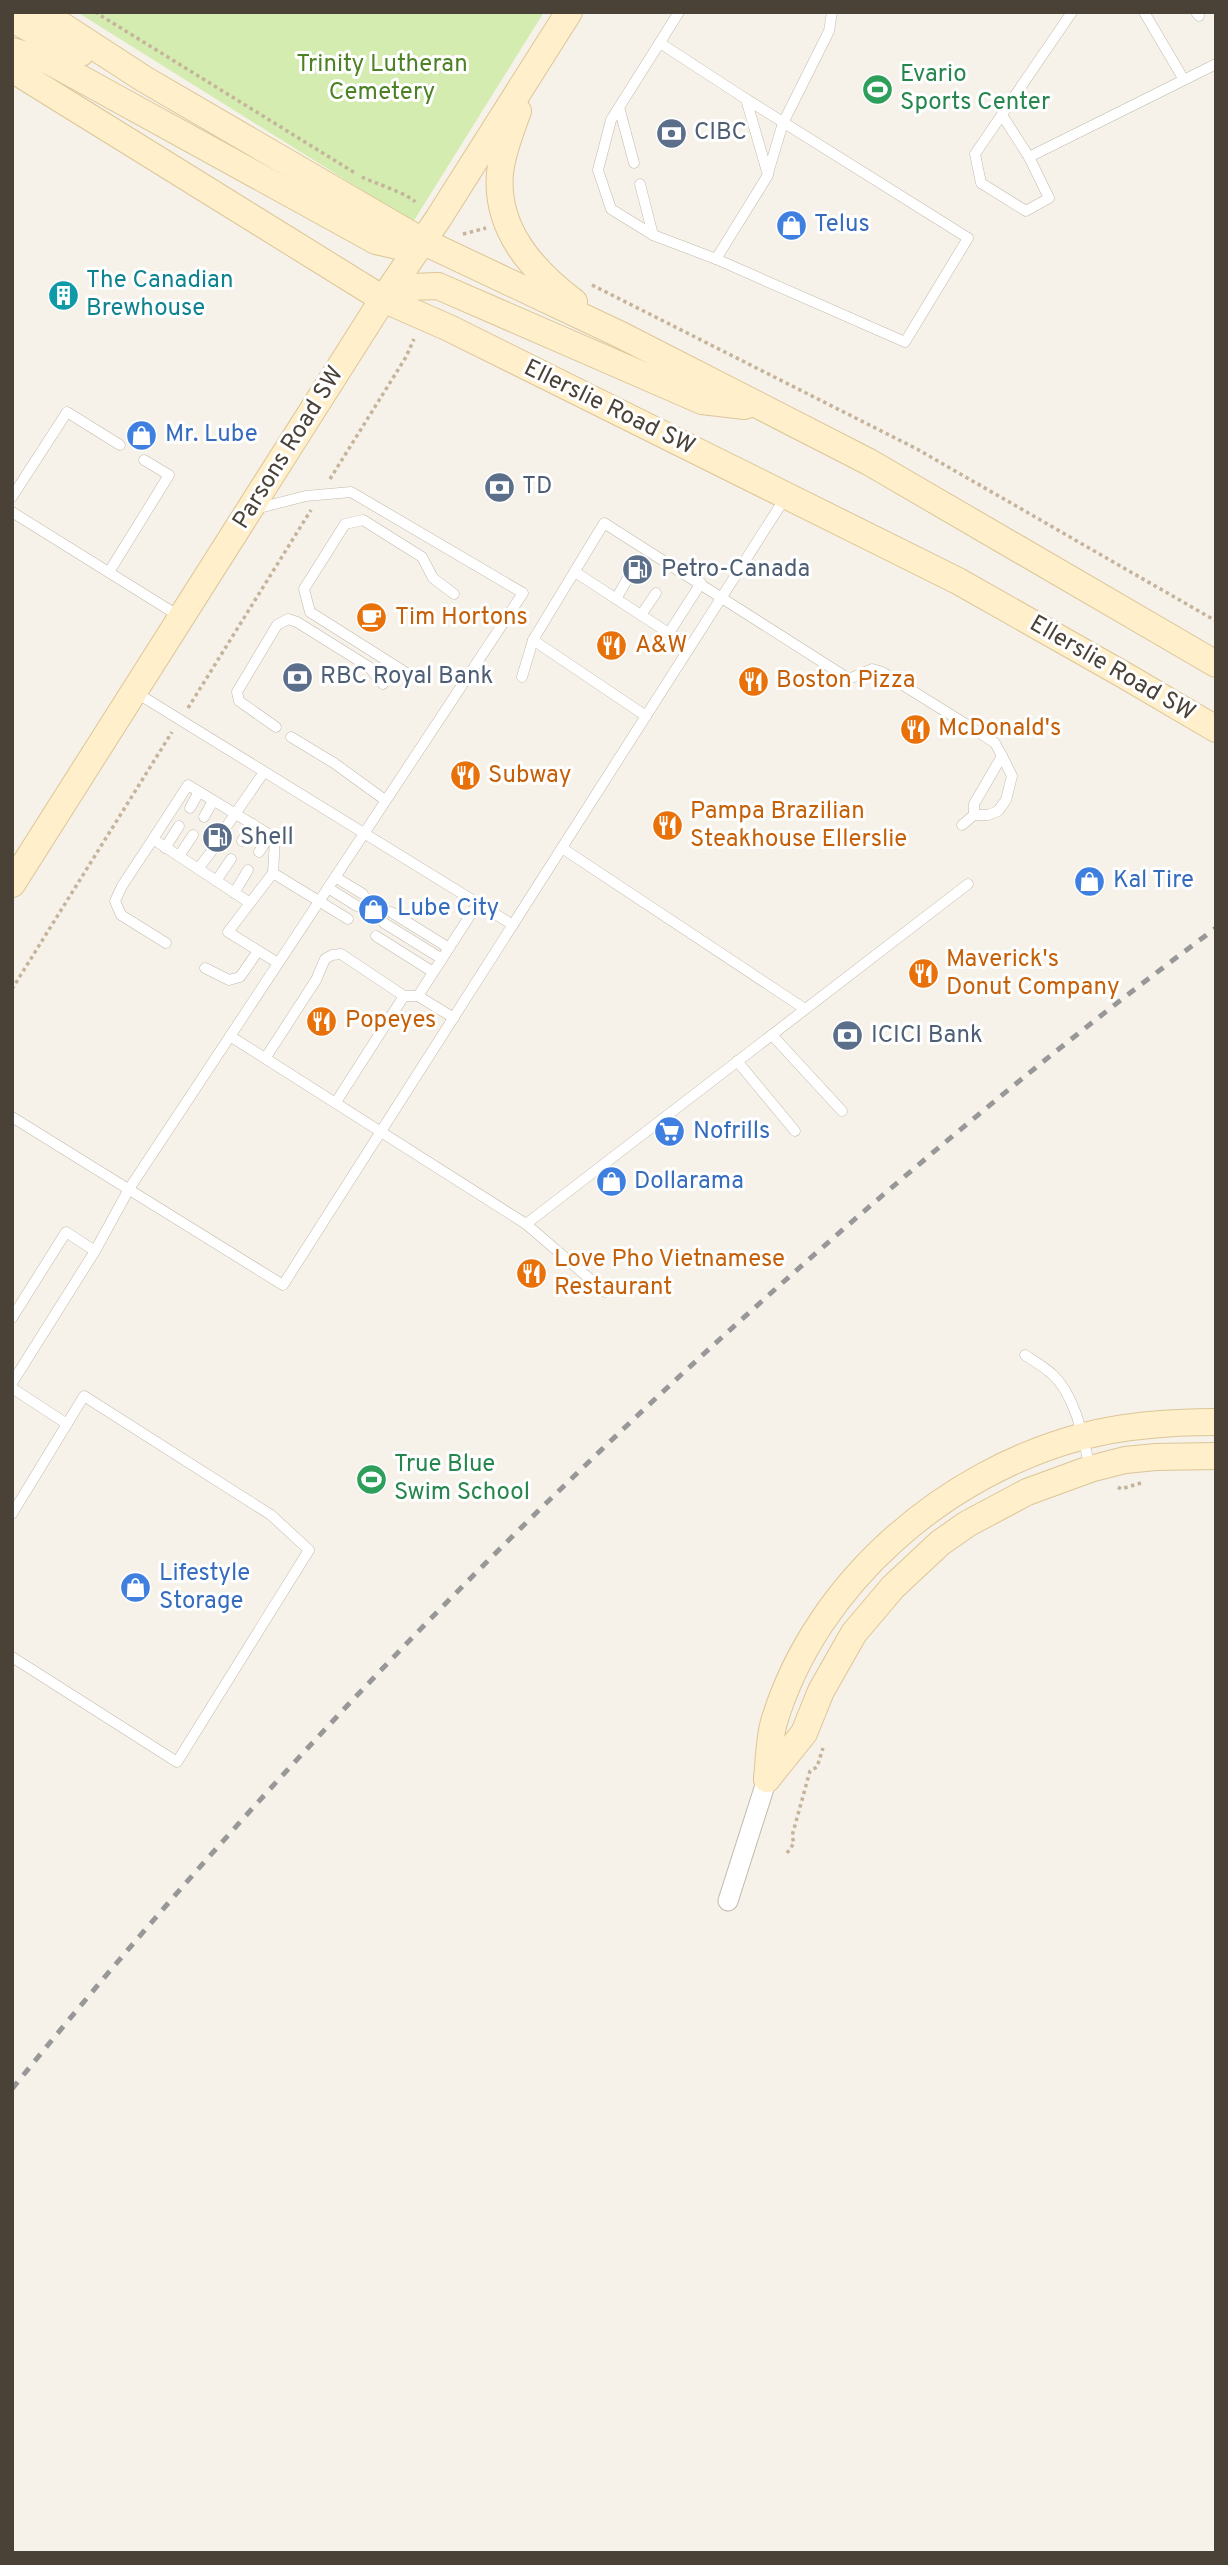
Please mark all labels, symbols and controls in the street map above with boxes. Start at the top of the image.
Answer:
park label: Trinity Lutheran Cemetery [296,50,468,108]
place label: Evario Sports Center [900,60,1050,118]
sports icon: Evario Sports Center [860,72,894,106]
bank icon: CIBC [654,116,688,150]
place label: CIBC [694,118,747,148]
shop icon: Telus [774,208,808,242]
place label: Telus [814,210,870,240]
place label: The Canadian Brewhouse [86,266,234,324]
building icon: The Canadian Brewhouse [46,278,80,312]
street label: Ellerslie Road SW [519,354,699,462]
street label: Parsons Road SW [227,361,351,535]
shop icon: Mr. Lube [125,418,159,452]
place label: Mr. Lube [165,420,258,450]
bank icon: TD [482,470,516,504]
place label: TD [522,472,552,502]
fuel station icon: Petro-Canada [621,553,655,587]
place label: Petro-Canada [661,555,810,585]
cafe icon: Tim Hortons [355,601,389,635]
place label: Tim Hortons [395,603,528,633]
street label: Ellerslie Road SW [1024,609,1200,729]
restaurant icon: A&W [595,629,629,663]
place label: A&W [635,631,687,661]
bank icon: RBC Royal Bank [280,660,314,694]
place label: RBC Royal Bank [320,662,493,692]
restaurant icon: Boston Pizza [736,664,770,698]
place label: Boston Pizza [776,666,915,696]
restaurant icon: McDonald's [898,712,932,746]
place label: McDonald's [938,714,1061,744]
restaurant icon: Subway [448,759,482,793]
place label: Subway [488,761,571,791]
place label: Pampa Brazilian Steakhouse Ellerslie [690,797,907,855]
restaurant icon: Pampa Brazilian Steakhouse Ellerslie [650,809,684,843]
fuel station icon: Shell [200,821,234,855]
place label: Shell [240,823,294,853]
shop icon: Kal Tire [1073,864,1107,898]
place label: Kal Tire [1113,866,1194,896]
shop icon: Lube City [357,892,391,926]
place label: Lube City [397,894,499,924]
place label: Maverick's Donut Company [946,945,1120,1003]
restaurant icon: Maverick's Donut Company [906,957,940,991]
restaurant icon: Popeyes [305,1004,339,1038]
place label: Popeyes [345,1006,436,1036]
bank icon: ICICI Bank [831,1019,865,1053]
place label: ICICI Bank [871,1021,983,1051]
supermarket icon: Nofrills [653,1115,687,1149]
place label: Nofrills [693,1117,770,1147]
shop icon: Dollarama [594,1165,628,1199]
place label: Dollarama [634,1167,744,1197]
place label: Love Pho Vietnamese Restaurant [554,1245,785,1303]
restaurant icon: Love Pho Vietnamese Restaurant [514,1257,548,1291]
place label: True Blue Swim School [394,1450,530,1508]
sports icon: True Blue Swim School [354,1462,388,1496]
place label: Lifestyle Storage [159,1559,250,1617]
shop icon: Lifestyle Storage [119,1571,153,1605]

